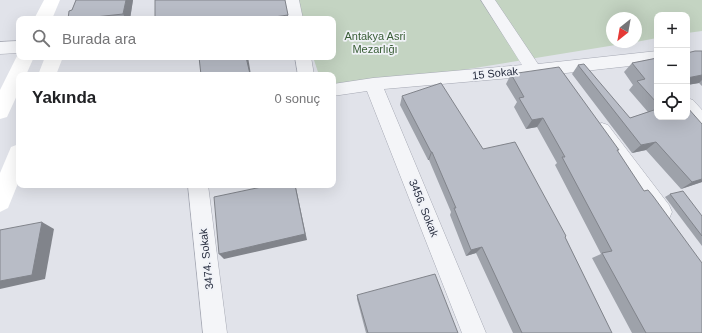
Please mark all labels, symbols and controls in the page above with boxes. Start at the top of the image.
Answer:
north arrow [606,12,642,48]
map controls [654,12,690,120]
button: + [654,12,690,48]
search box [16,16,336,60]
icon: search [30,27,52,49]
text: Burada ara [62,30,136,47]
park label: Antakya Asri Mezarlığı [344,30,406,55]
button: − [654,48,690,84]
street label: 15 Sokak [472,65,519,81]
button: locate [654,84,690,120]
text: Yakında [32,88,96,107]
text: 0 sonuç [274,91,320,106]
street label: 3456. Sokak [407,177,441,239]
street label: 3474. Sokak [197,227,215,290]

